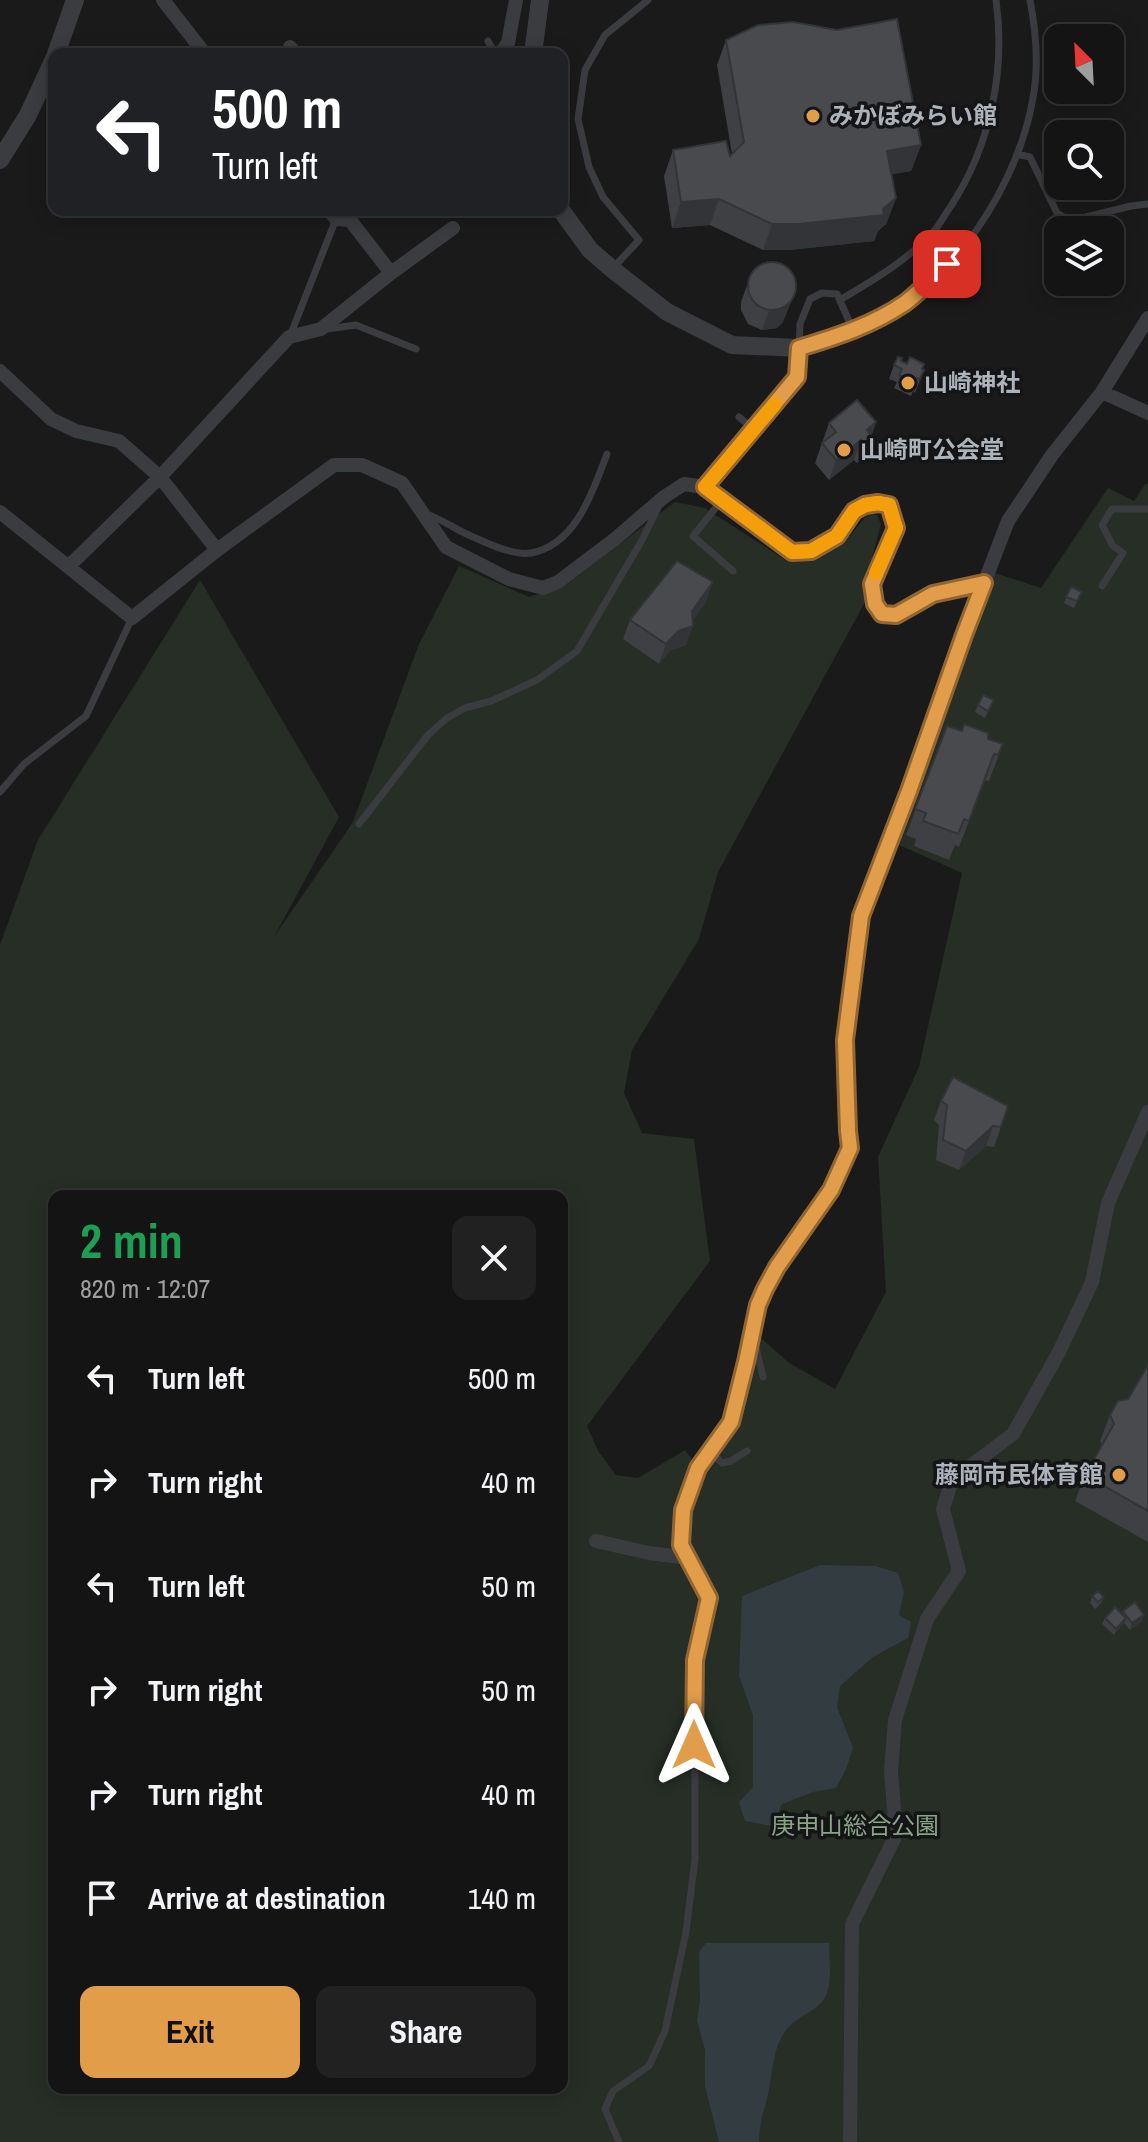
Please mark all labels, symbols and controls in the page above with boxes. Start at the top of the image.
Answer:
north arrow [1044,24,1124,104]
map controls [1044,24,1124,296]
text: 500 m [212,70,342,145]
icon: left [80,80,184,184]
place label: みかぼみらい館 [829,99,997,131]
marker: みかぼみらい館 [804,107,822,125]
button: search [1044,120,1124,200]
text: Turn left [212,142,318,190]
button: layers [1044,216,1124,296]
pin [913,230,981,298]
icon: arrive [925,242,969,286]
place label: 山崎神社 [924,366,1020,398]
marker: 山崎神社 [899,374,917,392]
place label: 山崎町公会堂 [860,433,1004,465]
marker: 山崎町公会堂 [835,441,853,459]
text: 2 min [80,1208,183,1273]
button: close [452,1216,536,1300]
text: 820 m · 12:07 [80,1271,210,1306]
icon: left [80,1356,124,1400]
text: Turn left [148,1358,245,1398]
text: 500 m [468,1358,536,1398]
place label: 藤岡市民体育館 [935,1458,1103,1490]
icon: right [80,1460,124,1504]
text: Turn right [148,1462,262,1502]
text: 40 m [481,1462,536,1502]
marker: 藤岡市民体育館 [1110,1466,1128,1484]
icon: left [80,1564,124,1608]
text: Turn left [148,1566,245,1606]
text: 50 m [481,1566,536,1606]
icon: right [80,1668,124,1712]
text: Turn right [148,1670,262,1710]
text: 50 m [481,1670,536,1710]
position arrow [652,1703,736,1787]
icon: right [80,1772,124,1816]
text: Turn right [148,1774,262,1814]
text: 40 m [481,1774,536,1814]
park label: 庚申山総合公園 [771,1809,939,1841]
icon: arrive [80,1876,124,1920]
text: Arrive at destination [148,1878,386,1918]
text: 140 m [468,1878,536,1918]
button: Exit [80,1986,300,2078]
button: Share [316,1986,536,2078]

